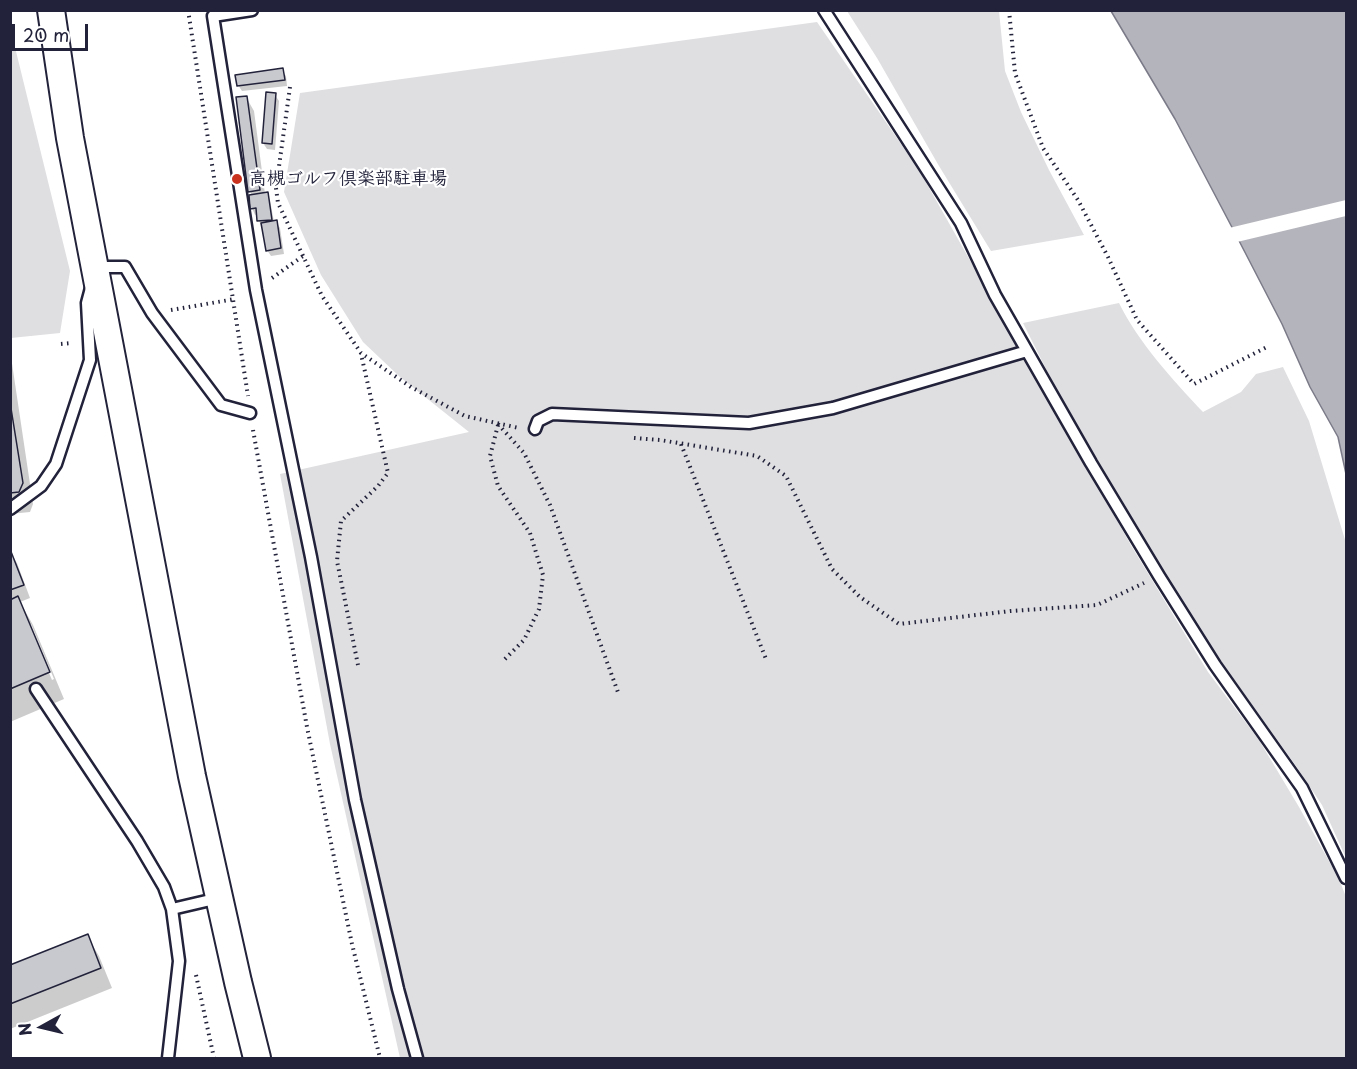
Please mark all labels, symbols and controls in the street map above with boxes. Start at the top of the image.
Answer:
scale bar [15,12,92,50]
text: 20 m [23,21,69,48]
place label: 高槻ゴルフ倶楽部駐車場 [249,168,447,190]
marker: 高槻ゴルフ倶楽部駐車場 [230,172,244,186]
north arrow [12,997,72,1057]
text: N [11,1022,37,1037]

